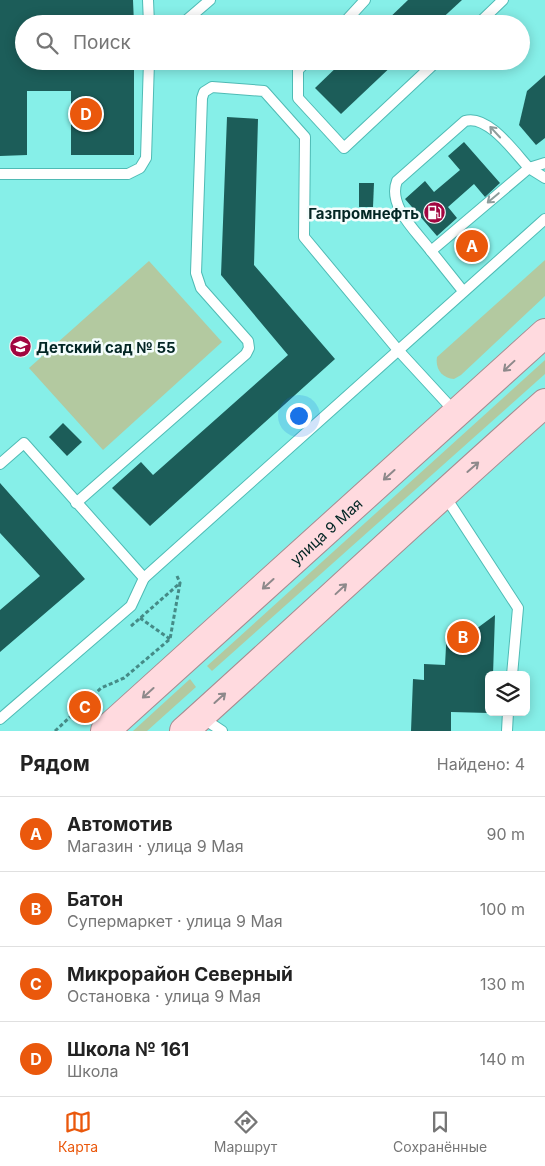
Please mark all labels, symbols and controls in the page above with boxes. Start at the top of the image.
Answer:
search box [15,15,530,70]
icon: search [33,29,61,57]
text: Поиск [73,31,131,54]
pin: D [70,95,102,133]
one-way arrow [489,126,501,139]
one-way arrow [487,193,500,204]
fuel station icon: Газпромнефть [423,201,447,225]
place label: Газпромнефть [308,204,419,223]
pin: A [456,227,488,265]
school or university icon: Детский сад № 55 [8,335,32,359]
place label: Детский сад № 55 [36,338,176,357]
one-way arrow [503,360,516,371]
your location [286,403,312,429]
one-way arrow [466,461,479,473]
one-way arrow [382,469,395,481]
street label: улица 9 Мая [286,494,366,569]
one-way arrow [262,578,275,590]
one-way arrow [335,583,347,595]
pin: B [447,618,479,656]
map controls [485,671,530,716]
button: layers [485,671,530,716]
one-way arrow [141,687,154,699]
pin: C [69,688,101,726]
one-way arrow [214,692,227,704]
text: Рядом [20,751,90,776]
text: Найдено: 4 [437,754,525,774]
text: Автомотив [67,813,173,836]
text: A [30,824,42,844]
text: 90 m [486,824,525,844]
text: Магазин · улица 9 Мая [67,836,244,856]
text: Батон [67,888,123,911]
text: B [31,899,41,919]
text: 100 m [480,899,525,919]
text: Супермаркет · улица 9 Мая [67,911,283,931]
text: Микрорайон Северный [67,963,293,986]
text: C [30,974,42,994]
text: 130 m [480,974,525,994]
text: Остановка · улица 9 Мая [67,986,261,1006]
text: Школа № 161 [67,1038,189,1061]
text: D [30,1049,42,1069]
text: 140 m [480,1049,525,1069]
text: Школа [67,1061,118,1081]
tab: Карта [58,1108,98,1155]
tab: Маршрут [214,1108,277,1155]
tab: Сохранённые [393,1108,487,1155]

